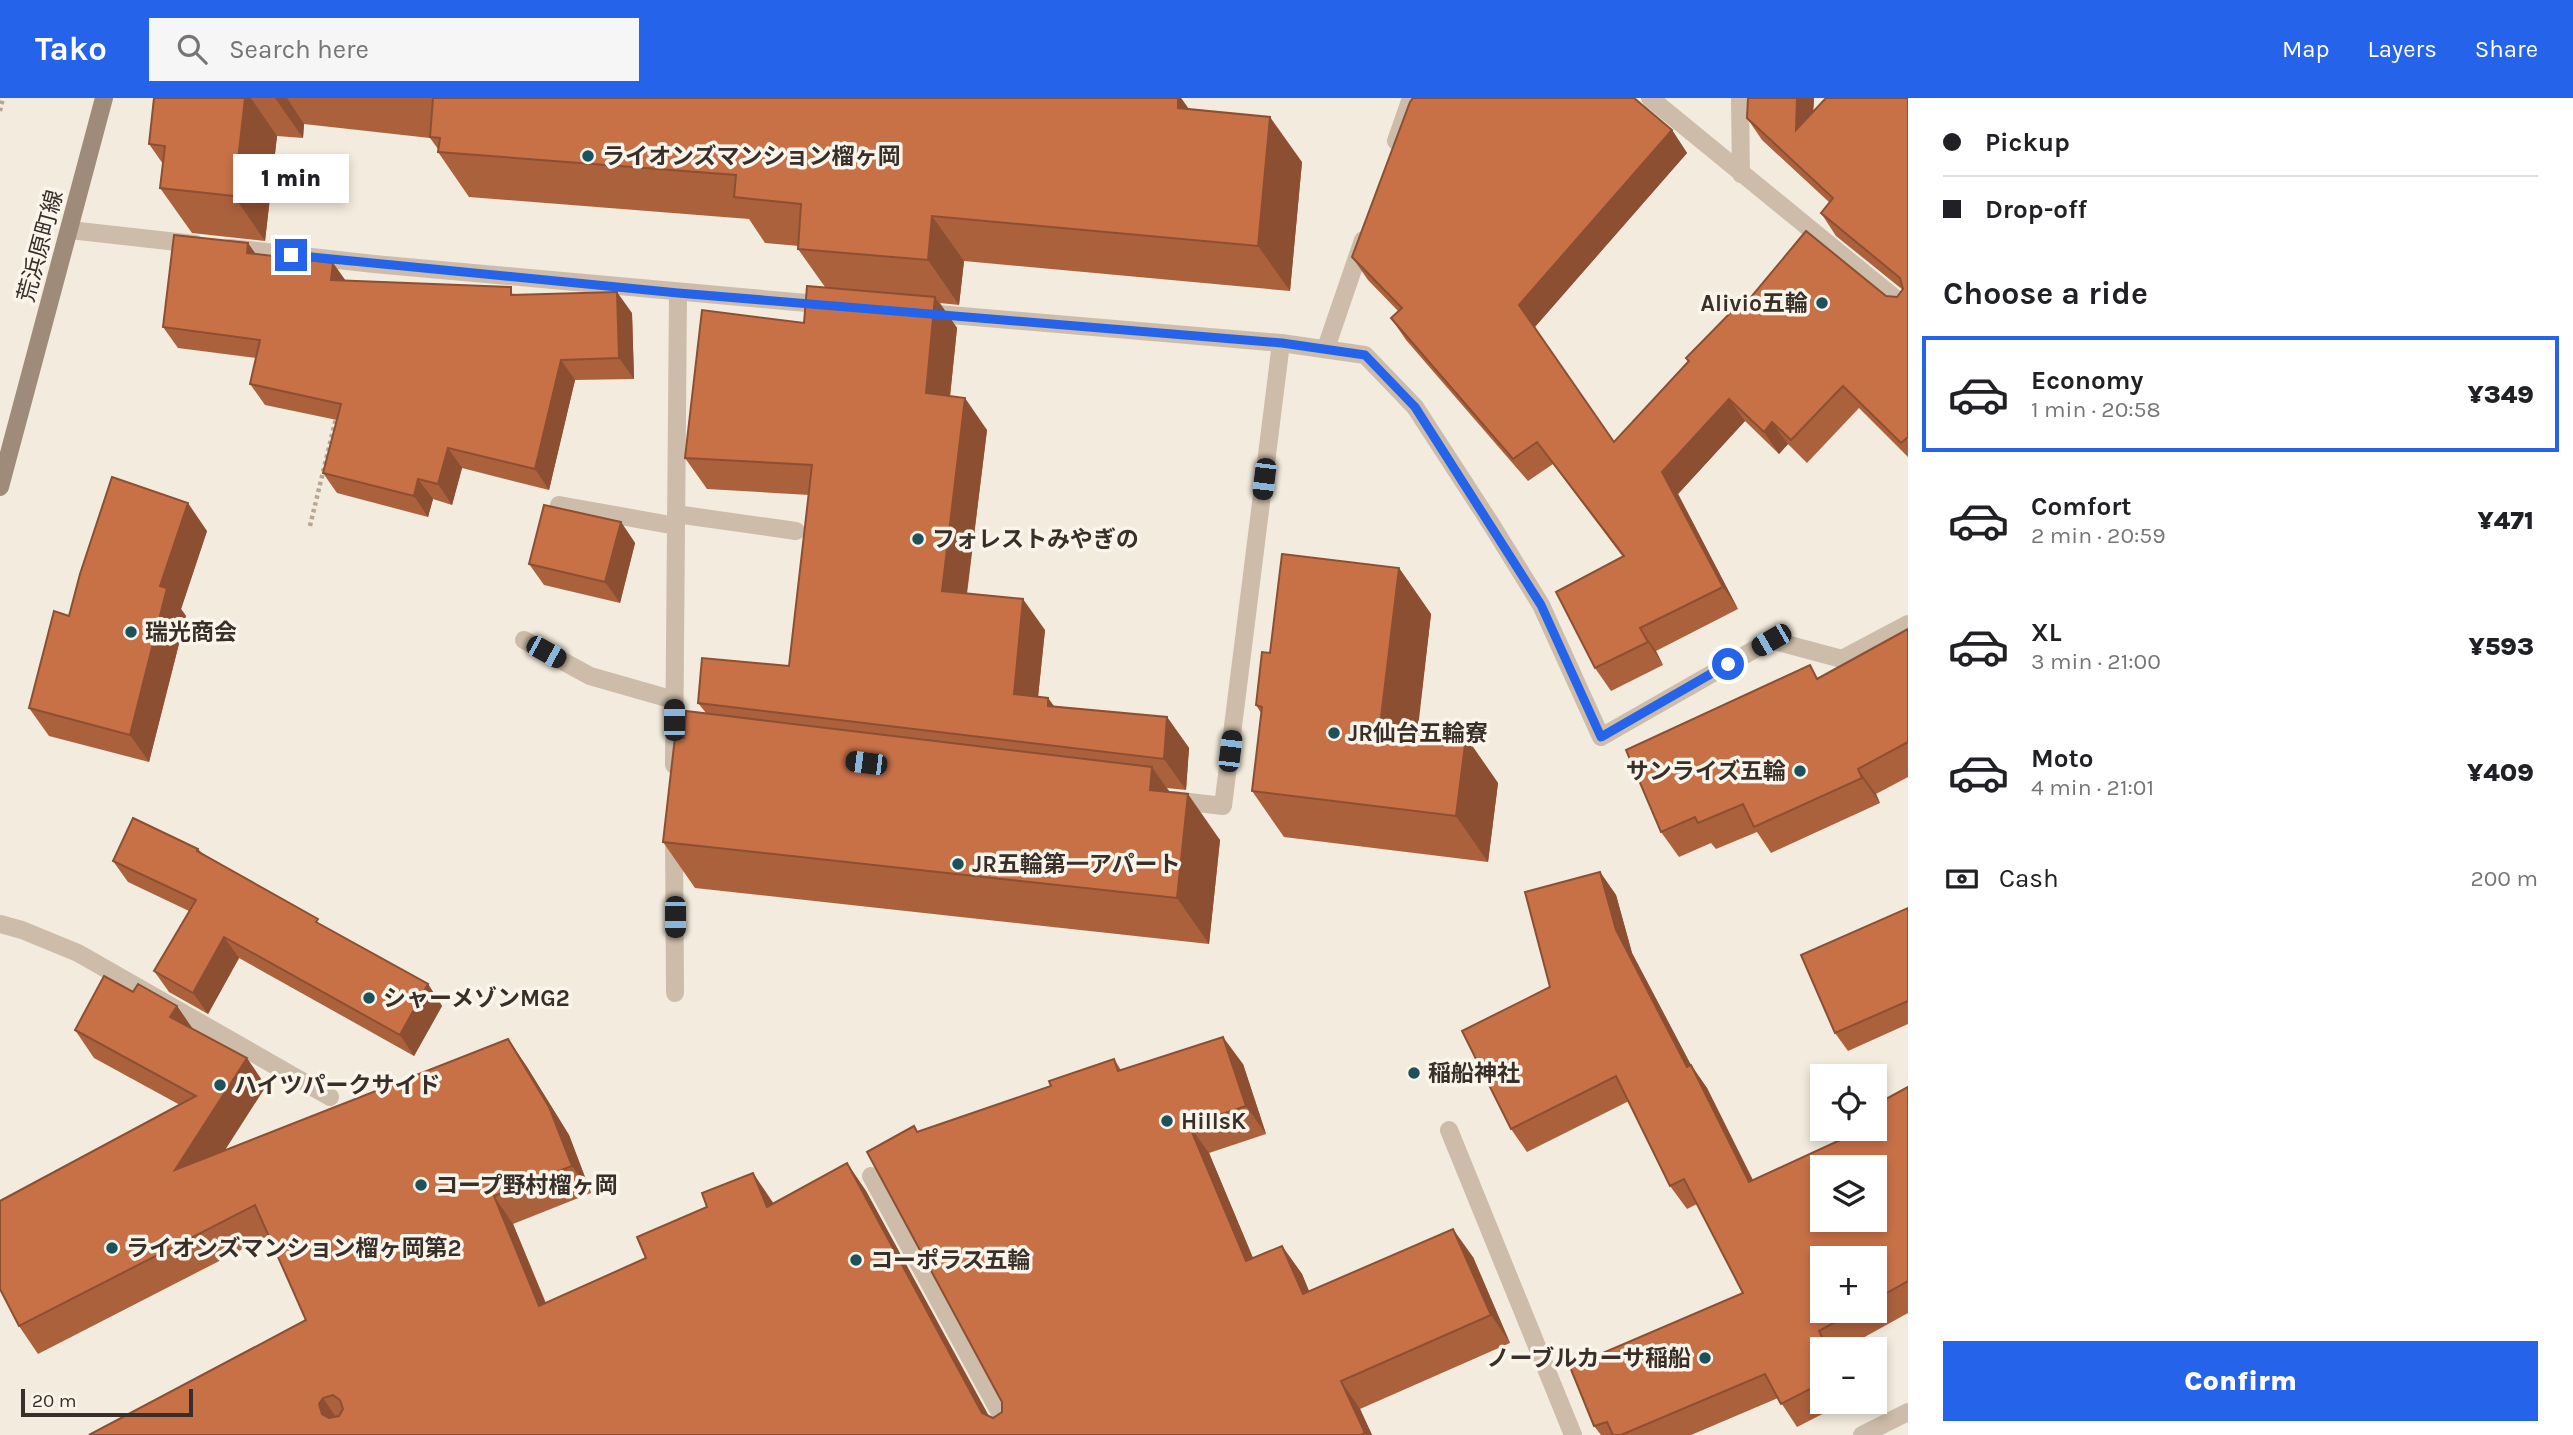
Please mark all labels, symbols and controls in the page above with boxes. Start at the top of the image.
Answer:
search box [149,18,639,81]
text: Tako [35,30,107,68]
icon: search [173,30,211,68]
text: Search here [229,34,369,65]
text: Map [2282,35,2330,63]
text: Layers [2368,35,2437,63]
text: Share [2475,35,2538,63]
text: Pickup [1985,127,2070,158]
place label: ライオンズマンション榴ヶ岡 [602,143,901,170]
marker: ライオンズマンション榴ヶ岡 [580,148,596,164]
callout: 1 min [233,153,349,202]
text: 1 min [261,165,321,192]
street label: 荒浜原町線 [13,187,68,305]
text: Drop-off [1985,194,2087,225]
route end [275,239,307,271]
text: Choose a ride [1943,275,2148,312]
place label: Alivio五輪 [1701,290,1808,317]
marker: Alivio五輪 [1814,295,1830,311]
icon: car [1947,363,2010,426]
text: Economy [2031,365,2143,396]
text: ¥349 [2468,379,2534,410]
text: 1 min · 20:58 [2031,396,2161,423]
car [1252,457,1277,501]
icon: car [1947,489,2010,552]
text: Comfort [2031,491,2132,522]
text: ¥471 [2478,505,2534,536]
text: 2 min · 20:59 [2031,522,2166,549]
place label: フォレストみやぎの [932,526,1139,553]
marker: フォレストみやぎの [910,531,926,547]
icon: car [1947,615,2010,678]
text: XL [2031,617,2062,648]
place label: 瑞光商会 [145,619,237,646]
car [1748,620,1795,660]
marker: 瑞光商会 [123,624,139,640]
text: ¥593 [2468,631,2534,662]
car [523,633,570,671]
route start [1712,648,1744,680]
text: 3 min · 21:00 [2031,648,2161,675]
car [664,699,685,741]
place label: JR仙台五輪寮 [1348,720,1488,747]
marker: JR仙台五輪寮 [1326,725,1342,741]
car [1218,729,1243,773]
icon: car [1947,741,2010,804]
text: Moto [2031,743,2093,774]
car [844,750,889,776]
text: ¥409 [2467,757,2534,788]
place label: サンライズ五輪 [1626,758,1786,785]
marker: サンライズ五輪 [1792,763,1808,779]
text: 4 min · 21:01 [2031,774,2154,801]
place label: JR五輪第一アパート [972,851,1181,878]
marker: JR五輪第一アパート [950,856,966,872]
icon: cash [1943,860,1981,898]
text: Cash [1999,863,2059,894]
text: 200 m [2470,865,2538,892]
car [665,896,686,938]
place label: シャーメゾンMG2 [383,985,570,1012]
marker: シャーメゾンMG2 [361,990,377,1006]
place label: 稲船神社 [1428,1060,1520,1087]
map controls [1810,1064,1887,1414]
button: locate [1810,1064,1887,1141]
marker: 稲船神社 [1406,1065,1422,1081]
place label: ハイツパークサイド [234,1072,441,1099]
marker: ハイツパークサイド [212,1077,228,1093]
place label: HillsK [1181,1108,1246,1135]
marker: HillsK [1159,1113,1175,1129]
button: layers [1810,1155,1887,1232]
place label: コープ野村榴ヶ岡 [435,1172,618,1199]
marker: コープ野村榴ヶ岡 [413,1177,429,1193]
place label: ライオンズマンション榴ヶ岡第2 [126,1235,461,1262]
marker: ライオンズマンション榴ヶ岡第2 [104,1240,120,1256]
button: + [1810,1246,1887,1323]
place label: コーポラス五輪 [870,1247,1031,1274]
marker: コーポラス五輪 [848,1252,864,1268]
button: − [1810,1337,1887,1414]
button: Confirm [1943,1341,2538,1421]
place label: ノーブルカーサ稲船 [1487,1345,1691,1372]
marker: ノーブルカーサ稲船 [1697,1350,1713,1366]
scale bar [21,1386,192,1418]
text: 20 m [32,1390,77,1412]

